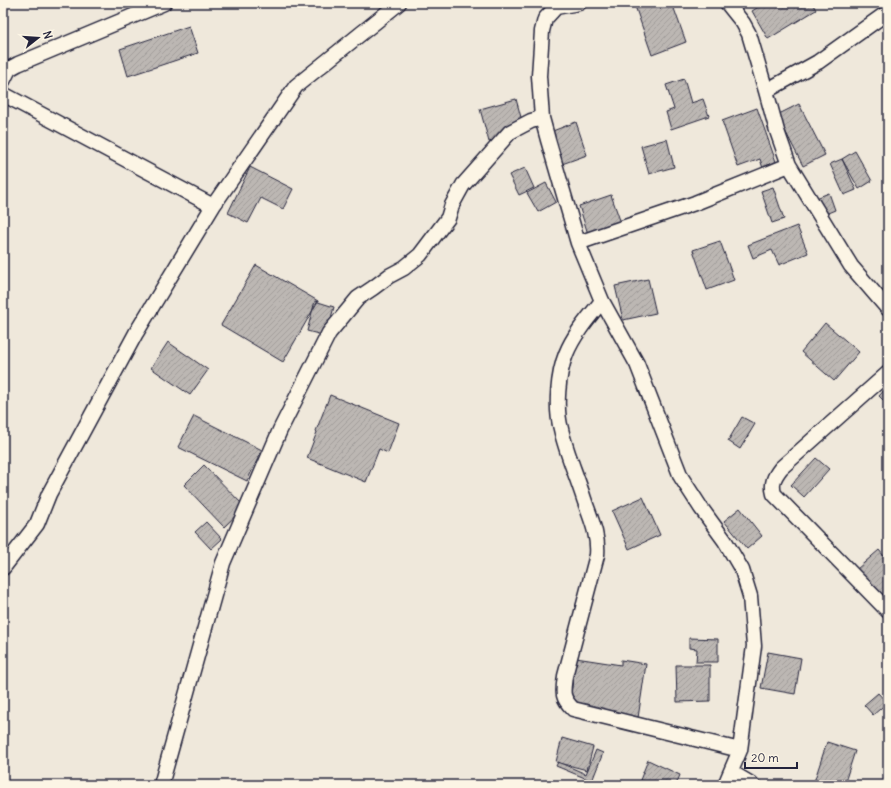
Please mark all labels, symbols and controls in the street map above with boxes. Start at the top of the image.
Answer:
north arrow [18,18,58,58]
text: N [40,29,55,41]
scale bar [745,744,797,770]
text: 20 m [751,750,779,765]

